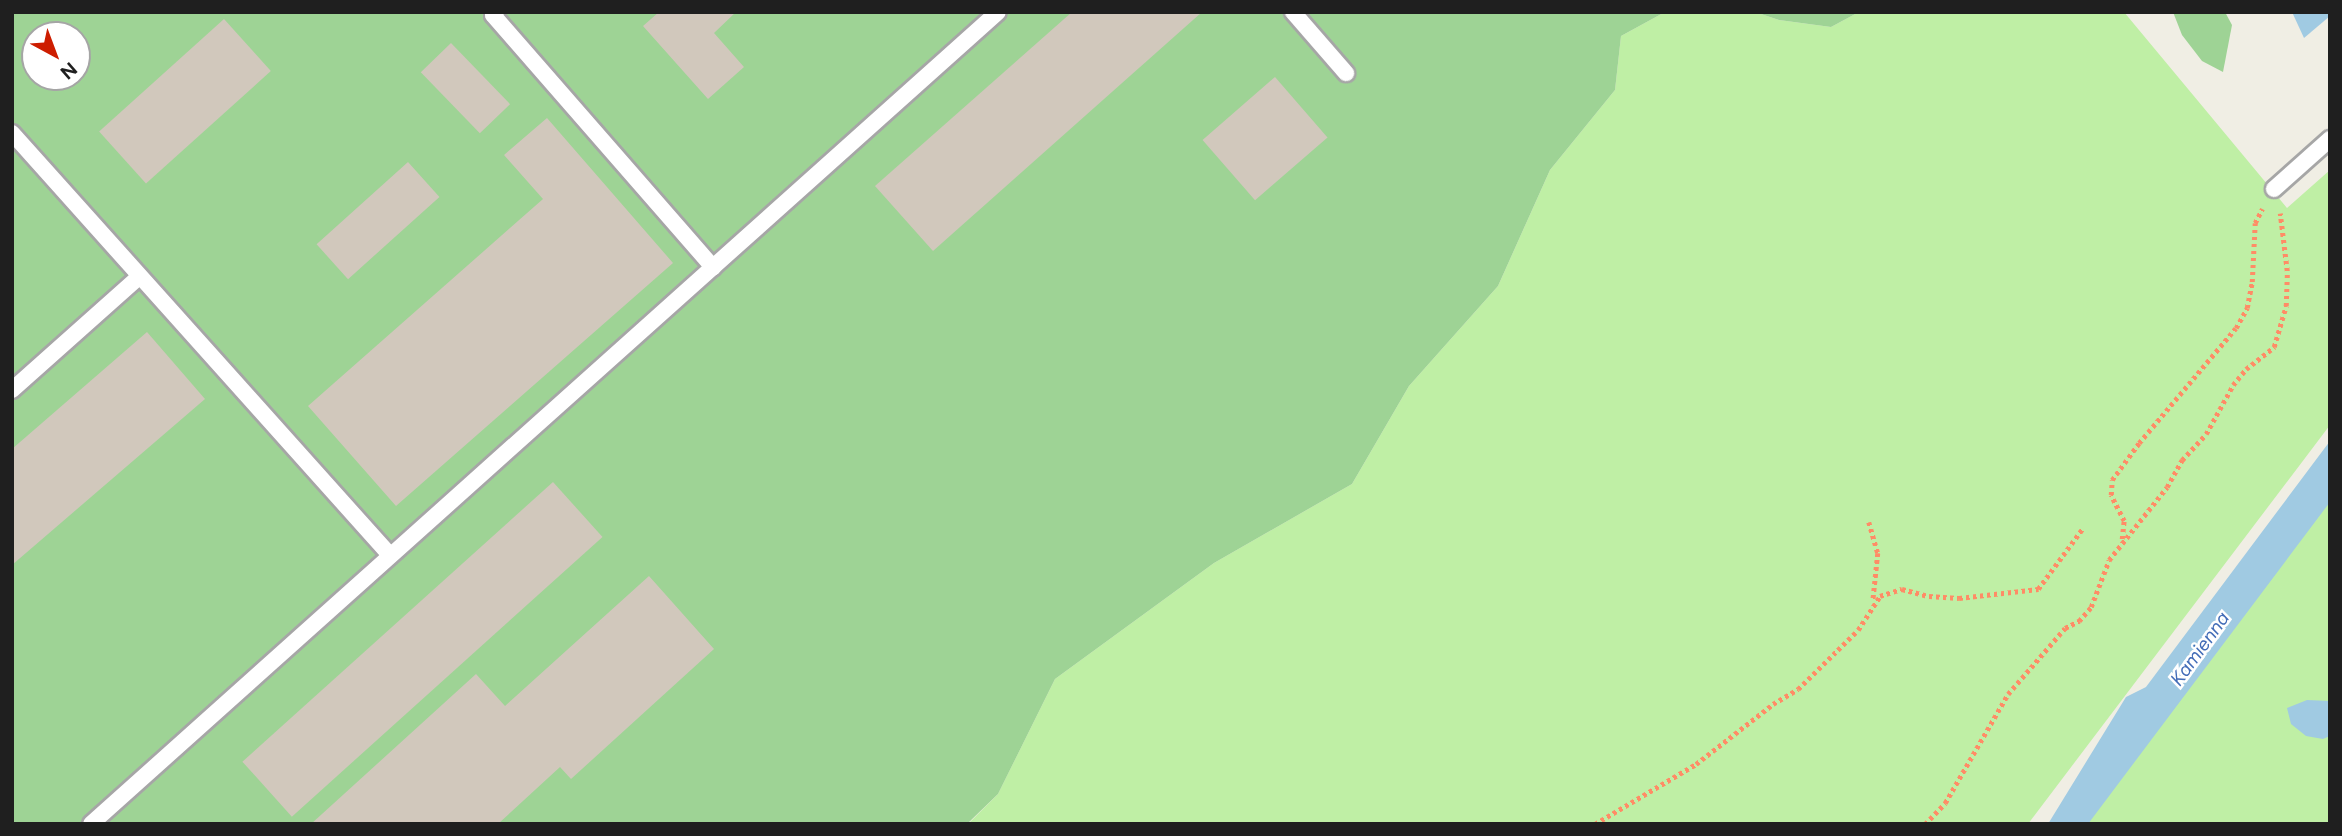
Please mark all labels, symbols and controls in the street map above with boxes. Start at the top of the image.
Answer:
north arrow [21,21,91,91]
text: N [56,57,82,84]
water label: Kamienna [2166,608,2234,690]

